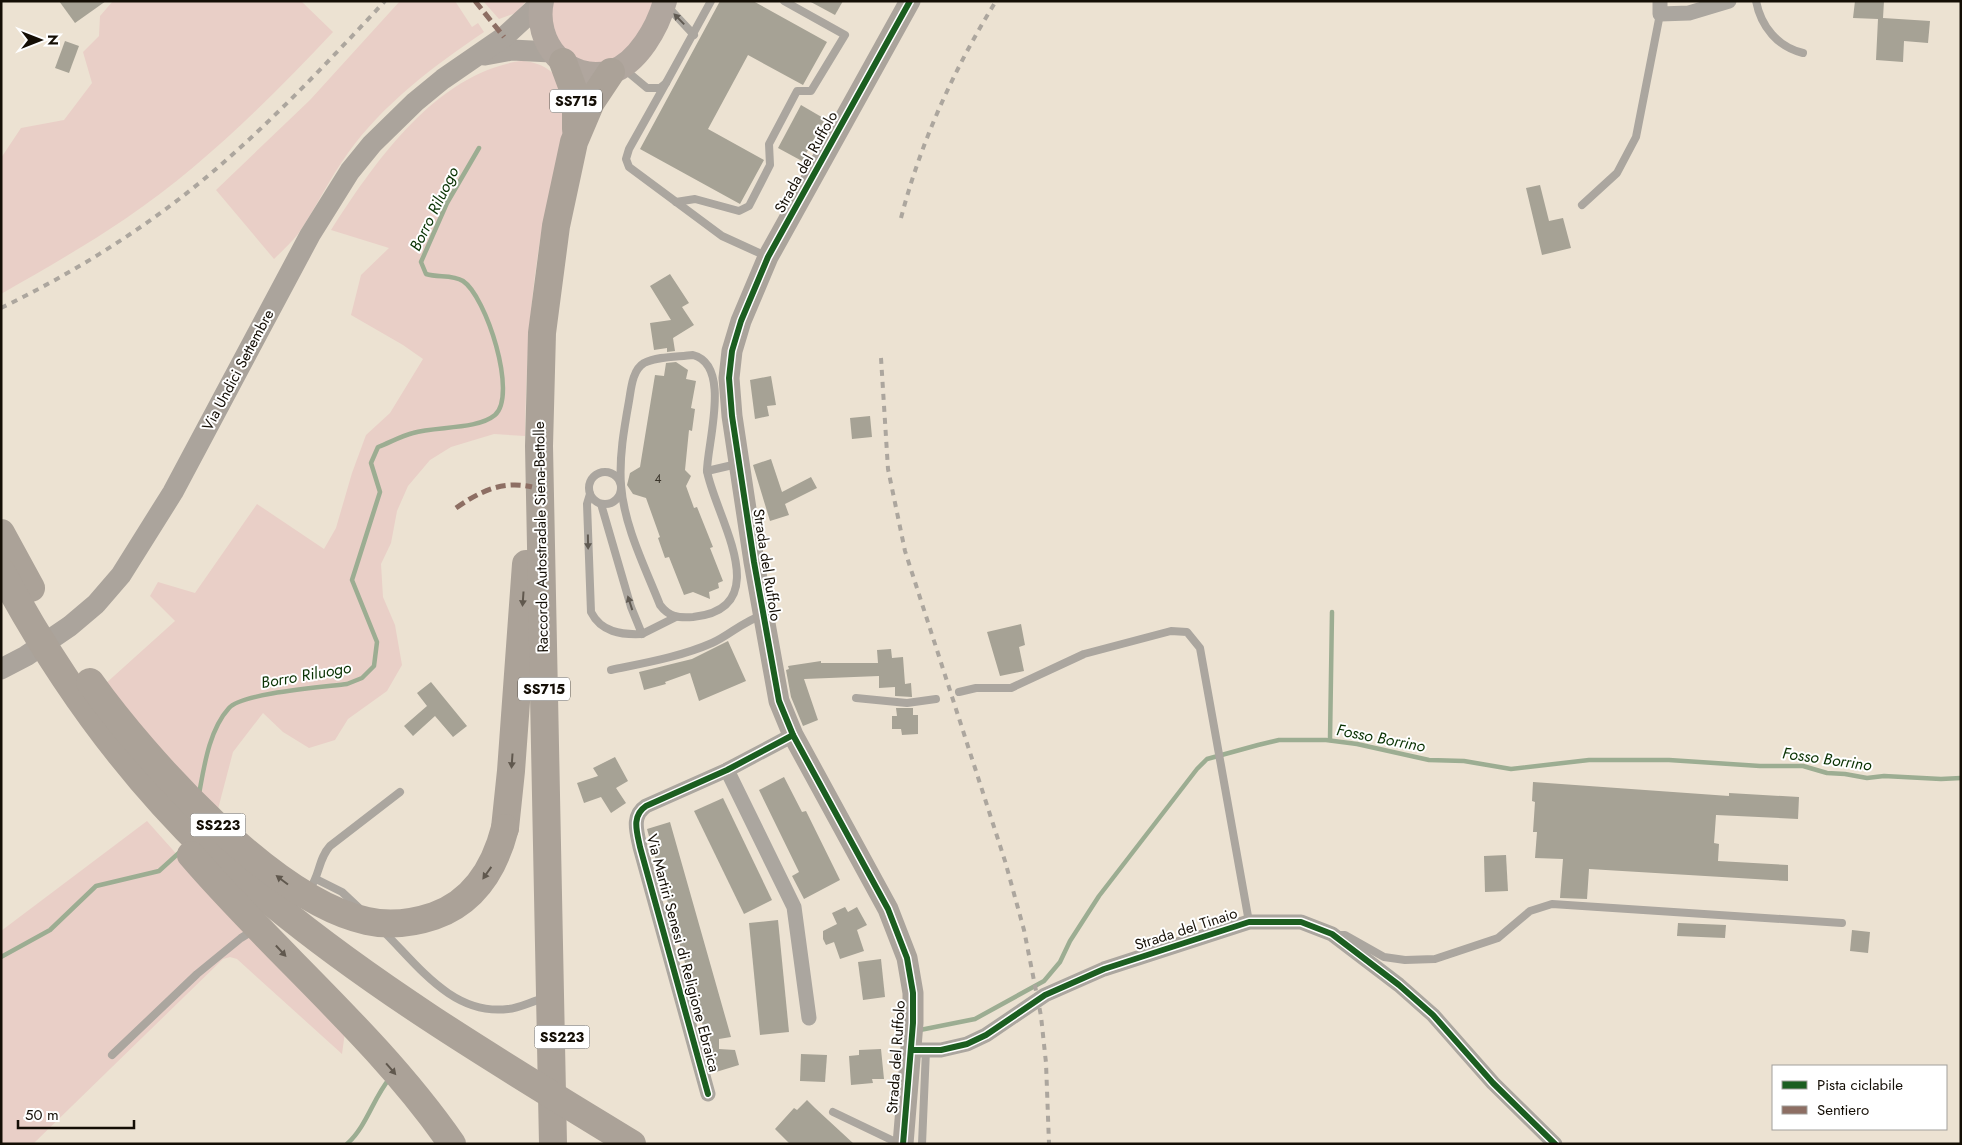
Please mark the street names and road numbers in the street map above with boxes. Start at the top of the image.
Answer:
road number: SS715 [550,90,602,112]
street label: Strada del Ruffolo [769,107,843,217]
street label: Via Undici Settembre [197,305,279,435]
street label: Raccordo Autostradale Siena-Bettolle [528,421,554,653]
street label: Strada del Ruffolo [747,507,787,623]
road number: SS715 [518,678,570,701]
road number: SS223 [190,814,246,836]
street label: Via Martiri Senesi di Religione Ebraica [641,832,725,1074]
street label: Strada del Tinaio [1132,902,1240,956]
street label: Strada del Ruffolo [881,1000,911,1114]
road number: SS223 [534,1026,590,1048]

